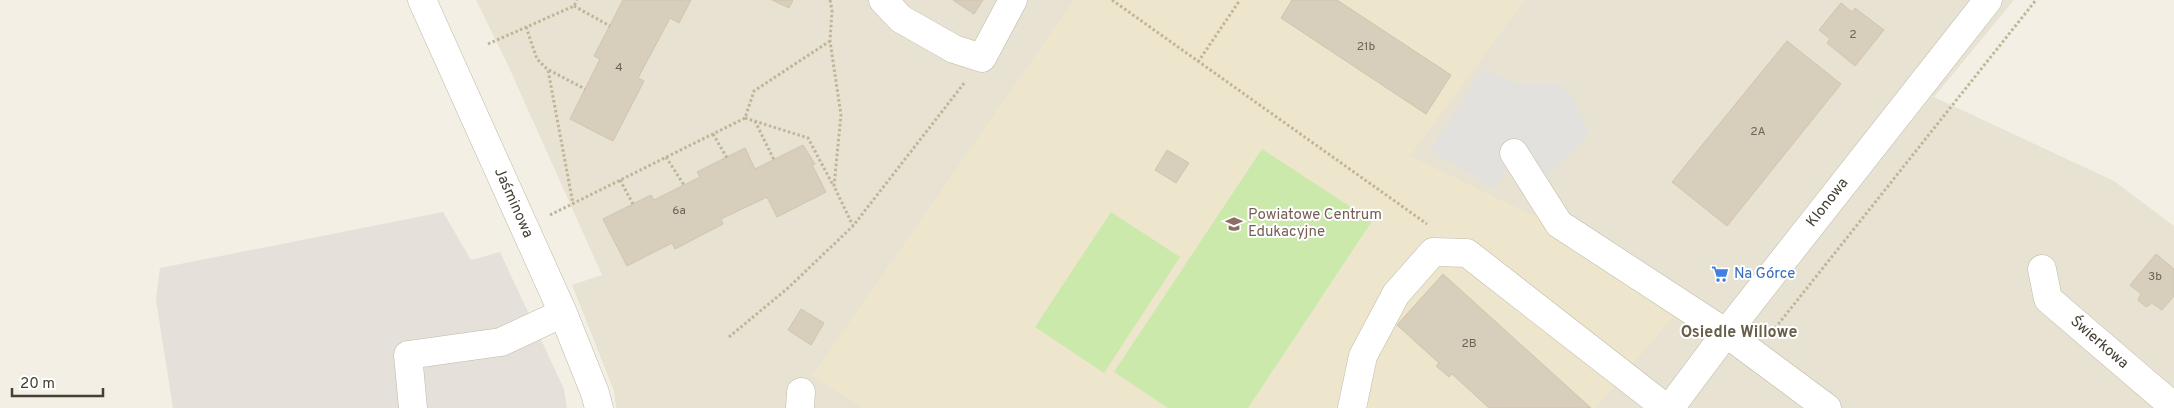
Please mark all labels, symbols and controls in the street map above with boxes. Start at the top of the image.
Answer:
house number: 2 [1849,27,1857,43]
house number: 21b [1357,39,1376,55]
house number: 4 [615,60,623,76]
house number: 2A [1750,124,1766,140]
street label: Jaśminowa [489,165,537,241]
street label: Klonowa [1803,175,1853,231]
house number: 6a [672,203,686,219]
place label: Powiatowe Centrum Edukacyjne [1248,206,1382,242]
school or university icon: Powiatowe Centrum Edukacyjne [1224,214,1244,234]
supermarket icon: Na Górce [1710,264,1730,284]
place label: Na Górce [1734,265,1795,284]
house number: 3b [2148,269,2162,285]
street label: Świerkowa [2066,311,2133,374]
district label: Osiedle Willowe [1681,323,1797,343]
house number: 2B [1461,336,1477,352]
scale bar [12,366,104,398]
text: 20 m [20,375,55,394]

